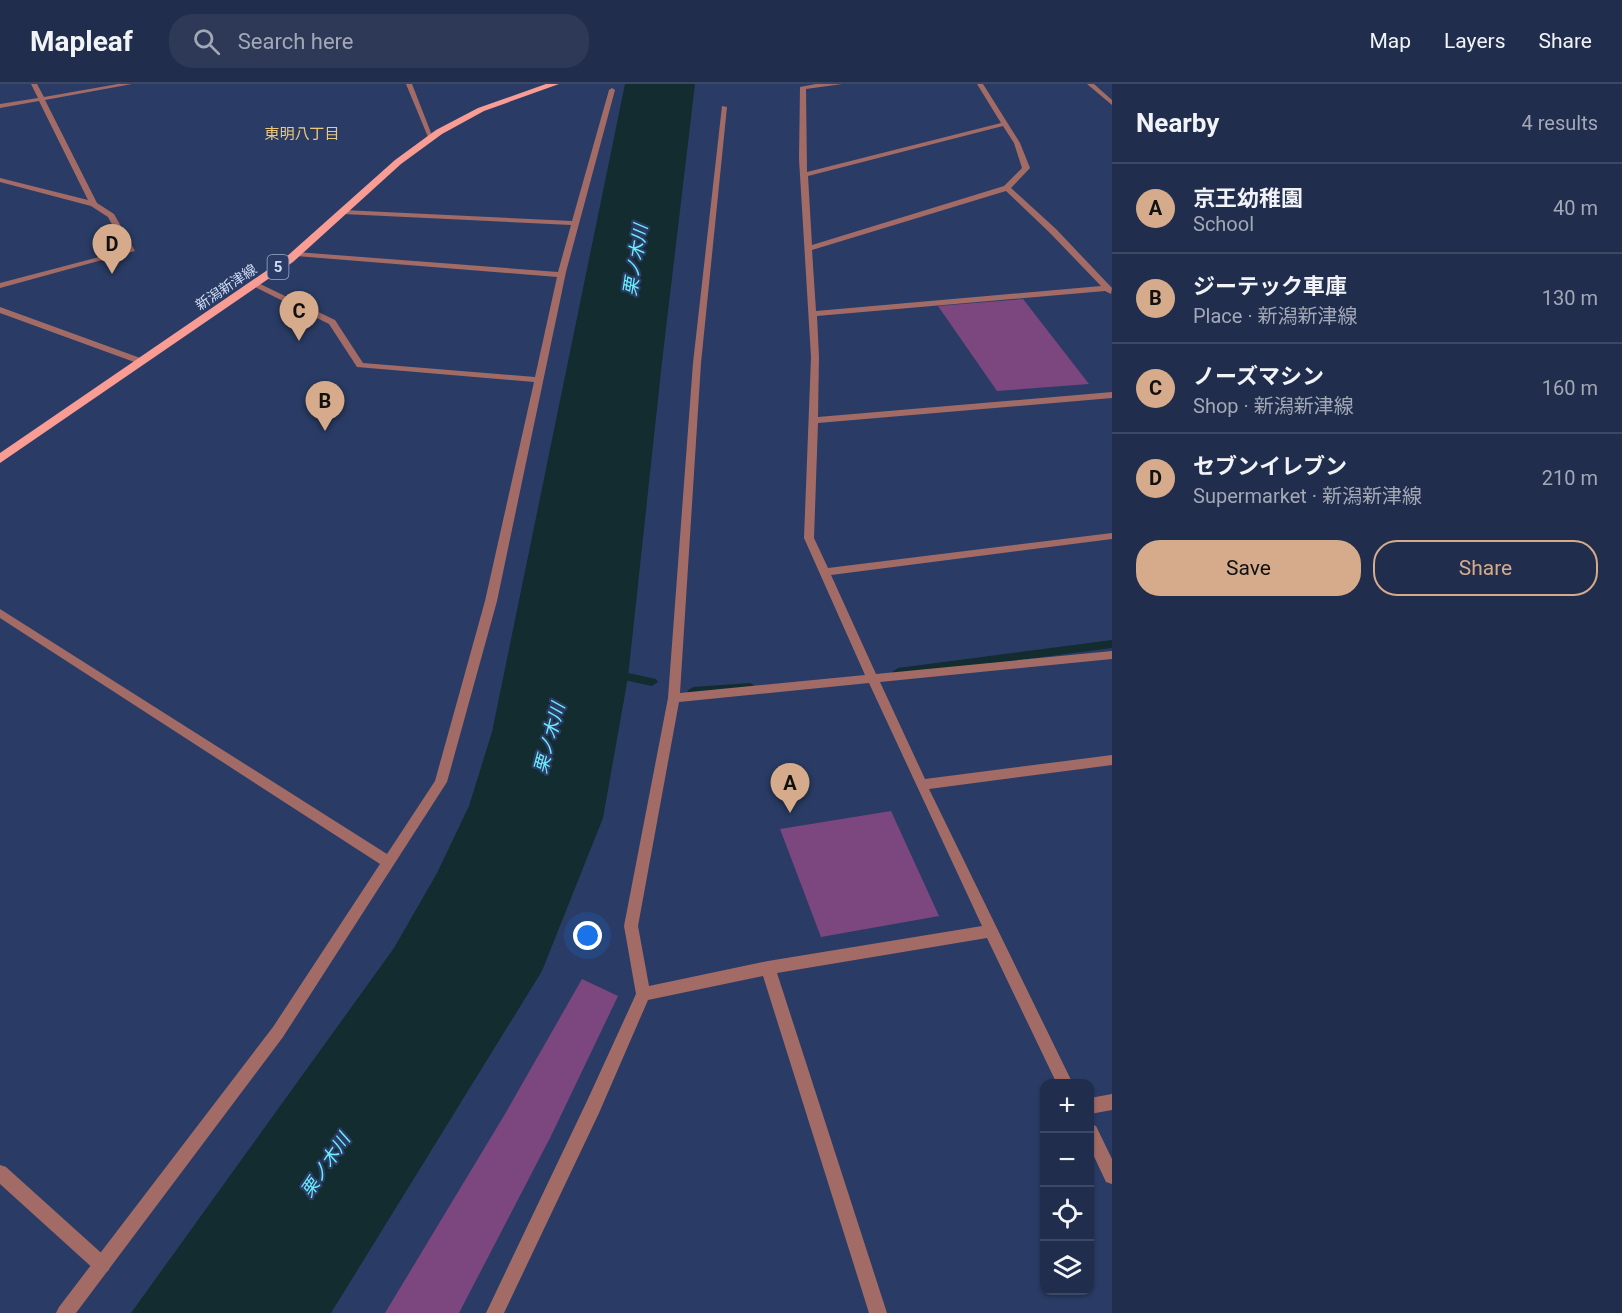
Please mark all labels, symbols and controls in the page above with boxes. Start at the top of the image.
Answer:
search box [169,14,589,68]
text: Mapleaf [30,25,133,58]
icon: search [190,25,223,58]
text: Search here [238,29,354,54]
text: Map [1369,29,1411,53]
text: Layers [1444,29,1505,53]
text: Share [1538,29,1592,53]
text: Nearby [1136,108,1219,138]
text: 4 results [1522,111,1598,135]
district label: 東明八丁目 [264,125,340,143]
text: 京王幼稚園 [1193,186,1303,211]
text: A [1149,196,1162,220]
text: 40 m [1553,196,1598,220]
text: School [1193,212,1254,236]
water label: 栗ノ木川 [619,221,651,297]
pin: D [92,224,132,274]
road number: 5 [268,255,288,279]
street label: 新潟新津線 [193,261,259,313]
text: ジーテック車庫 [1193,274,1347,299]
text: B [1149,286,1162,310]
text: 130 m [1542,286,1598,310]
pin: C [280,292,318,341]
text: Place · 新潟新津線 [1193,304,1358,328]
text: ノーズマシン [1193,364,1324,389]
text: C [1149,376,1162,400]
text: 160 m [1542,376,1598,400]
pin: B [306,382,344,431]
text: Shop · 新潟新津線 [1193,394,1354,418]
text: セブンイレブン [1193,454,1347,479]
text: D [1149,466,1162,490]
text: 210 m [1542,466,1598,490]
text: Supermarket · 新潟新津線 [1193,484,1422,508]
button: Save [1136,540,1361,596]
button: Share [1373,540,1598,596]
water label: 栗ノ木川 [530,699,569,775]
pin: A [770,764,810,813]
your location [573,921,602,950]
map controls [1040,1079,1094,1295]
button: + [1040,1079,1094,1133]
water label: 栗ノ木川 [296,1128,355,1201]
button: − [1040,1133,1094,1187]
button: locate [1040,1187,1094,1241]
button: layers [1040,1241,1094,1295]

